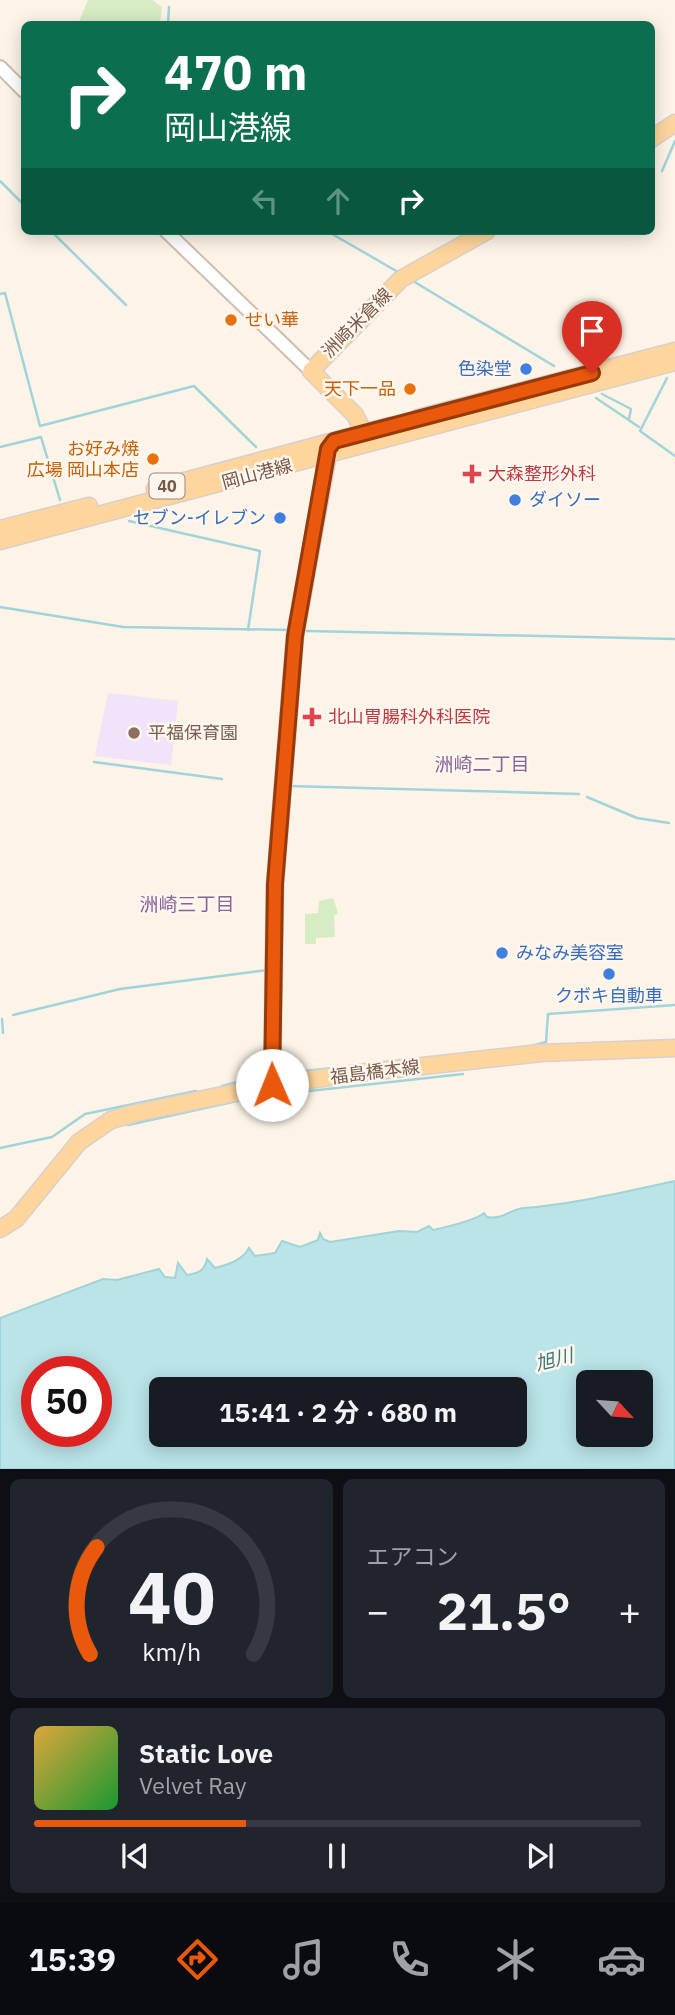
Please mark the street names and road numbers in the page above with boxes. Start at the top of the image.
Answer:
street label: 洲崎米倉線 [317,283,397,363]
street label: 岡山港線 [219,453,295,494]
road number: 40 [150,474,184,499]
street label: 福島橋本線 [329,1055,421,1088]

